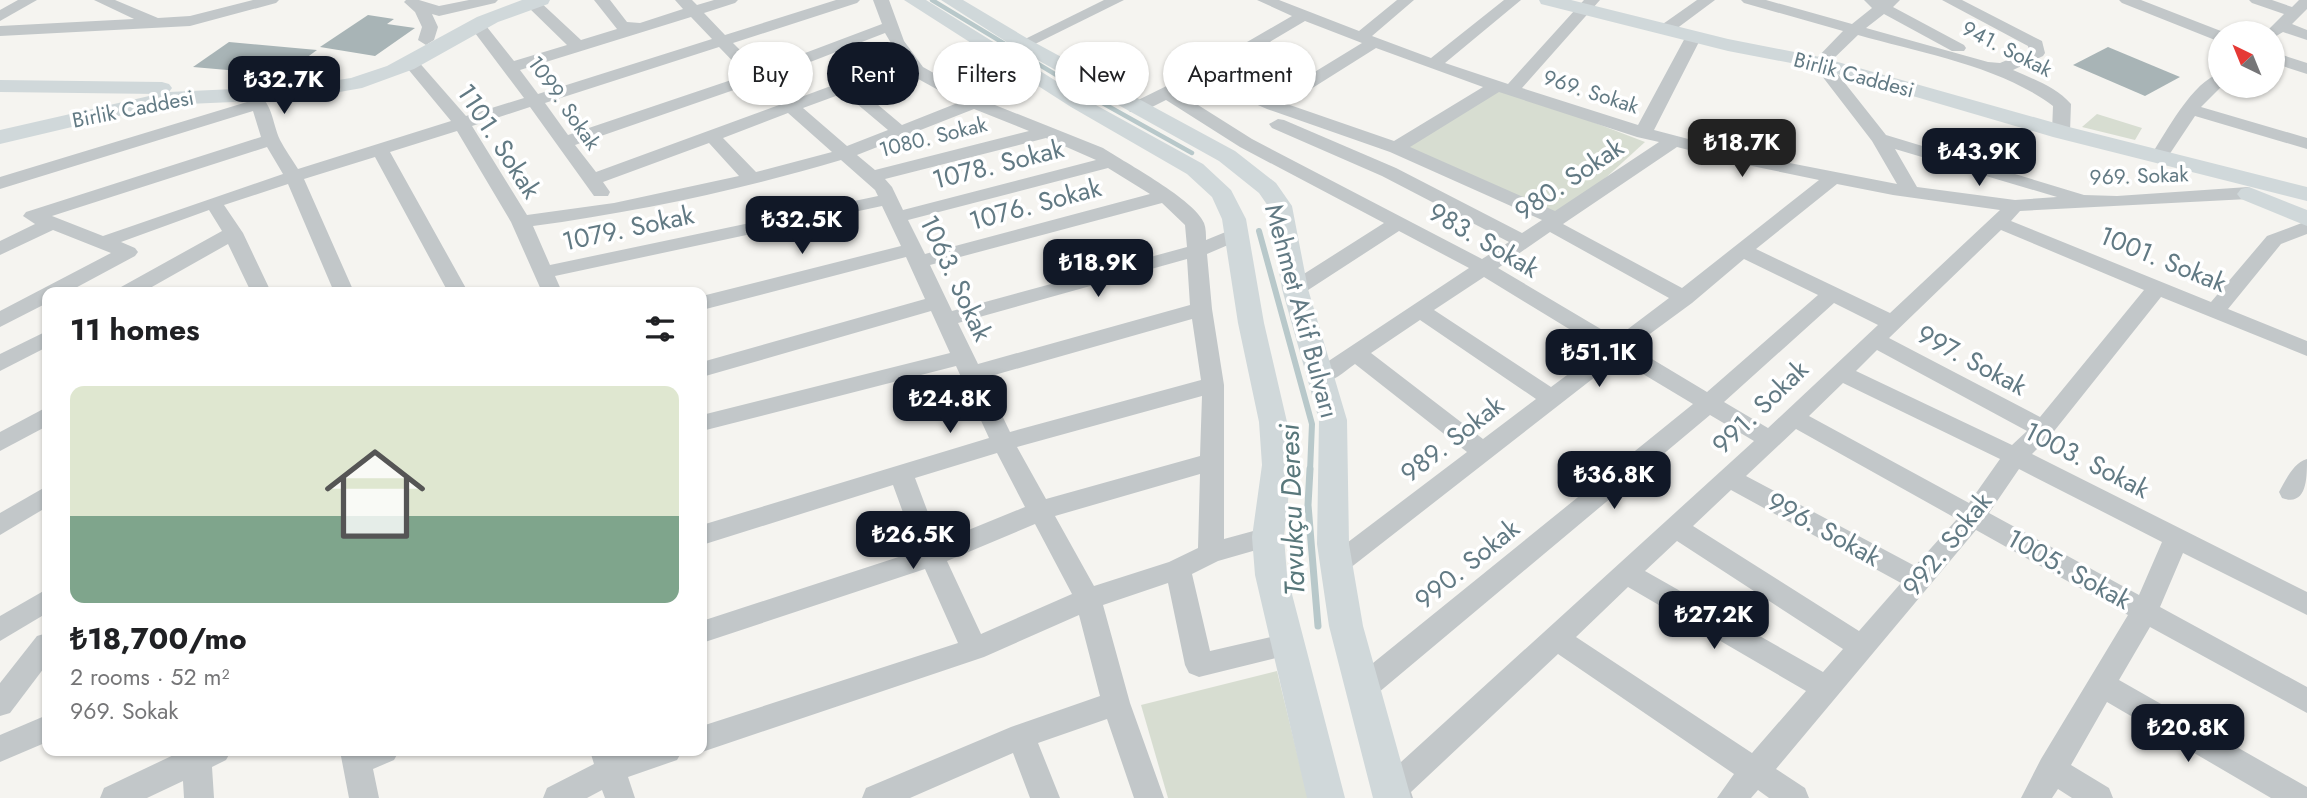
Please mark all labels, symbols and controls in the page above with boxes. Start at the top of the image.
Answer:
street label: 941. Sokak [1957,13,2058,85]
north arrow [2208,21,2286,98]
map controls [2208,21,2285,98]
chip: Buy [728,42,813,105]
chip: Rent [827,42,919,105]
chip: Filters [933,42,1041,105]
chip: New [1055,42,1149,105]
chip: Apartment [1163,42,1316,105]
street label: Birlik Caddesi [1791,45,1917,105]
street label: 1099. Sokak [520,50,608,157]
pin: ₺32.7K [227,57,341,116]
text: ₺32.7K [244,62,324,96]
street label: 969. Sokak [1539,62,1643,122]
street label: 1101. Sokak [448,76,551,206]
street label: Birlik Caddesi [70,83,196,135]
street label: 1080. Sokak [876,109,991,165]
pin: ₺18.7K [1685,120,1799,179]
text: ₺18.7K [1704,125,1780,159]
street label: 980. Sokak [1507,128,1632,229]
pin: ₺43.9K [1922,128,2036,188]
street label: 1078. Sokak [928,129,1068,199]
text: ₺43.9K [1938,134,2020,168]
street label: 969. Sokak [2089,159,2190,193]
street label: 1076. Sokak [965,168,1106,240]
street label: 983. Sokak [1421,193,1547,287]
street label: 1079. Sokak [559,195,698,260]
pin: ₺32.5K [745,196,859,256]
street label: Mehmet Akif Bulvarı [1255,200,1349,422]
text: ₺32.5K [762,202,842,236]
street label: 1063. Sokak [910,209,1002,348]
street label: 1001. Sokak [2094,216,2233,302]
pin: ₺18.9K [1041,240,1155,299]
text: ₺18.9K [1059,245,1137,279]
text: 11 homes [70,308,200,351]
icon: filters [641,310,679,348]
street label: 997. Sokak [1910,315,2034,405]
pin: ₺51.1K [1542,330,1656,389]
text: ₺51.1K [1562,335,1636,369]
street label: 991. Sokak [1703,351,1817,463]
pin: ₺24.8K [893,376,1007,435]
text: ₺24.8K [909,381,991,415]
street label: 989. Sokak [1392,386,1512,491]
street label: 1003. Sokak [2018,412,2157,508]
water label: Tavukçu Deresi [1268,422,1315,597]
icon: home [312,431,438,557]
pin: ₺36.8K [1557,452,1671,511]
text: ₺36.8K [1574,457,1654,491]
street label: 996. Sokak [1760,482,1888,576]
street label: 992. Sokak [1893,483,2001,604]
street label: 990. Sokak [1406,510,1528,618]
pin: ₺26.5K [856,512,970,571]
text: ₺26.5K [872,517,954,551]
street label: 1005. Sokak [2000,519,2139,619]
pin: ₺27.2K [1657,592,1771,651]
text: ₺27.2K [1675,597,1753,631]
text: ₺18,700/mo [70,617,247,660]
text: 2 rooms · 52 m² [70,660,229,694]
text: 969. Sokak [70,694,178,728]
pin: ₺20.8K [2131,704,2245,764]
text: ₺20.8K [2147,710,2229,744]

